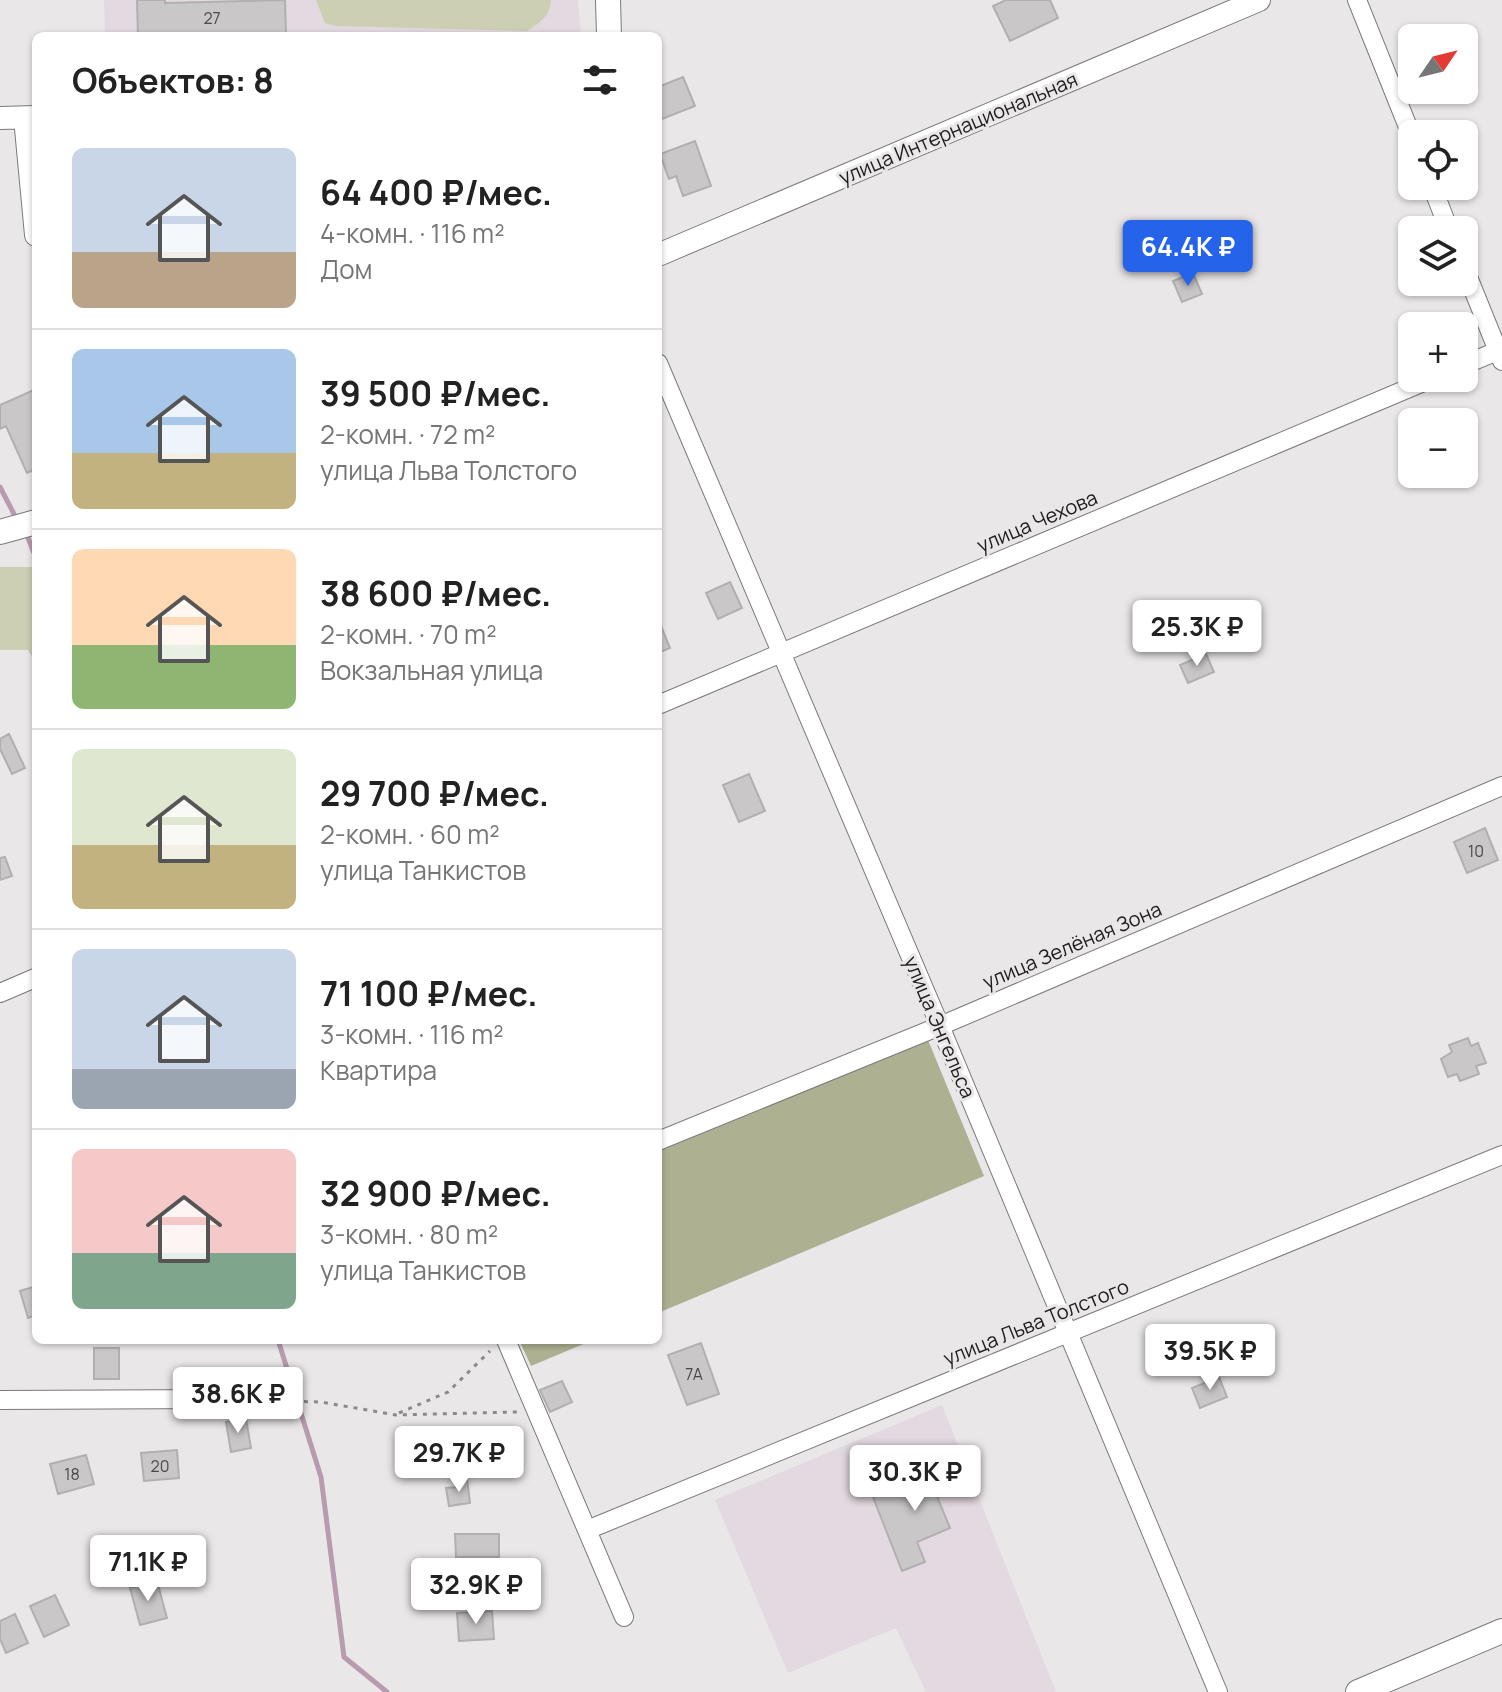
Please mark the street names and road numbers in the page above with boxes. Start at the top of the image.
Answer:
street label: улица Интернациональная [834,65,1082,191]
street label: улица Чехова [973,483,1101,559]
street label: улица Зелёная Зона [978,895,1166,995]
street label: улица Энгельса [898,952,982,1102]
street label: улица Льва Толстого [939,1272,1133,1372]

